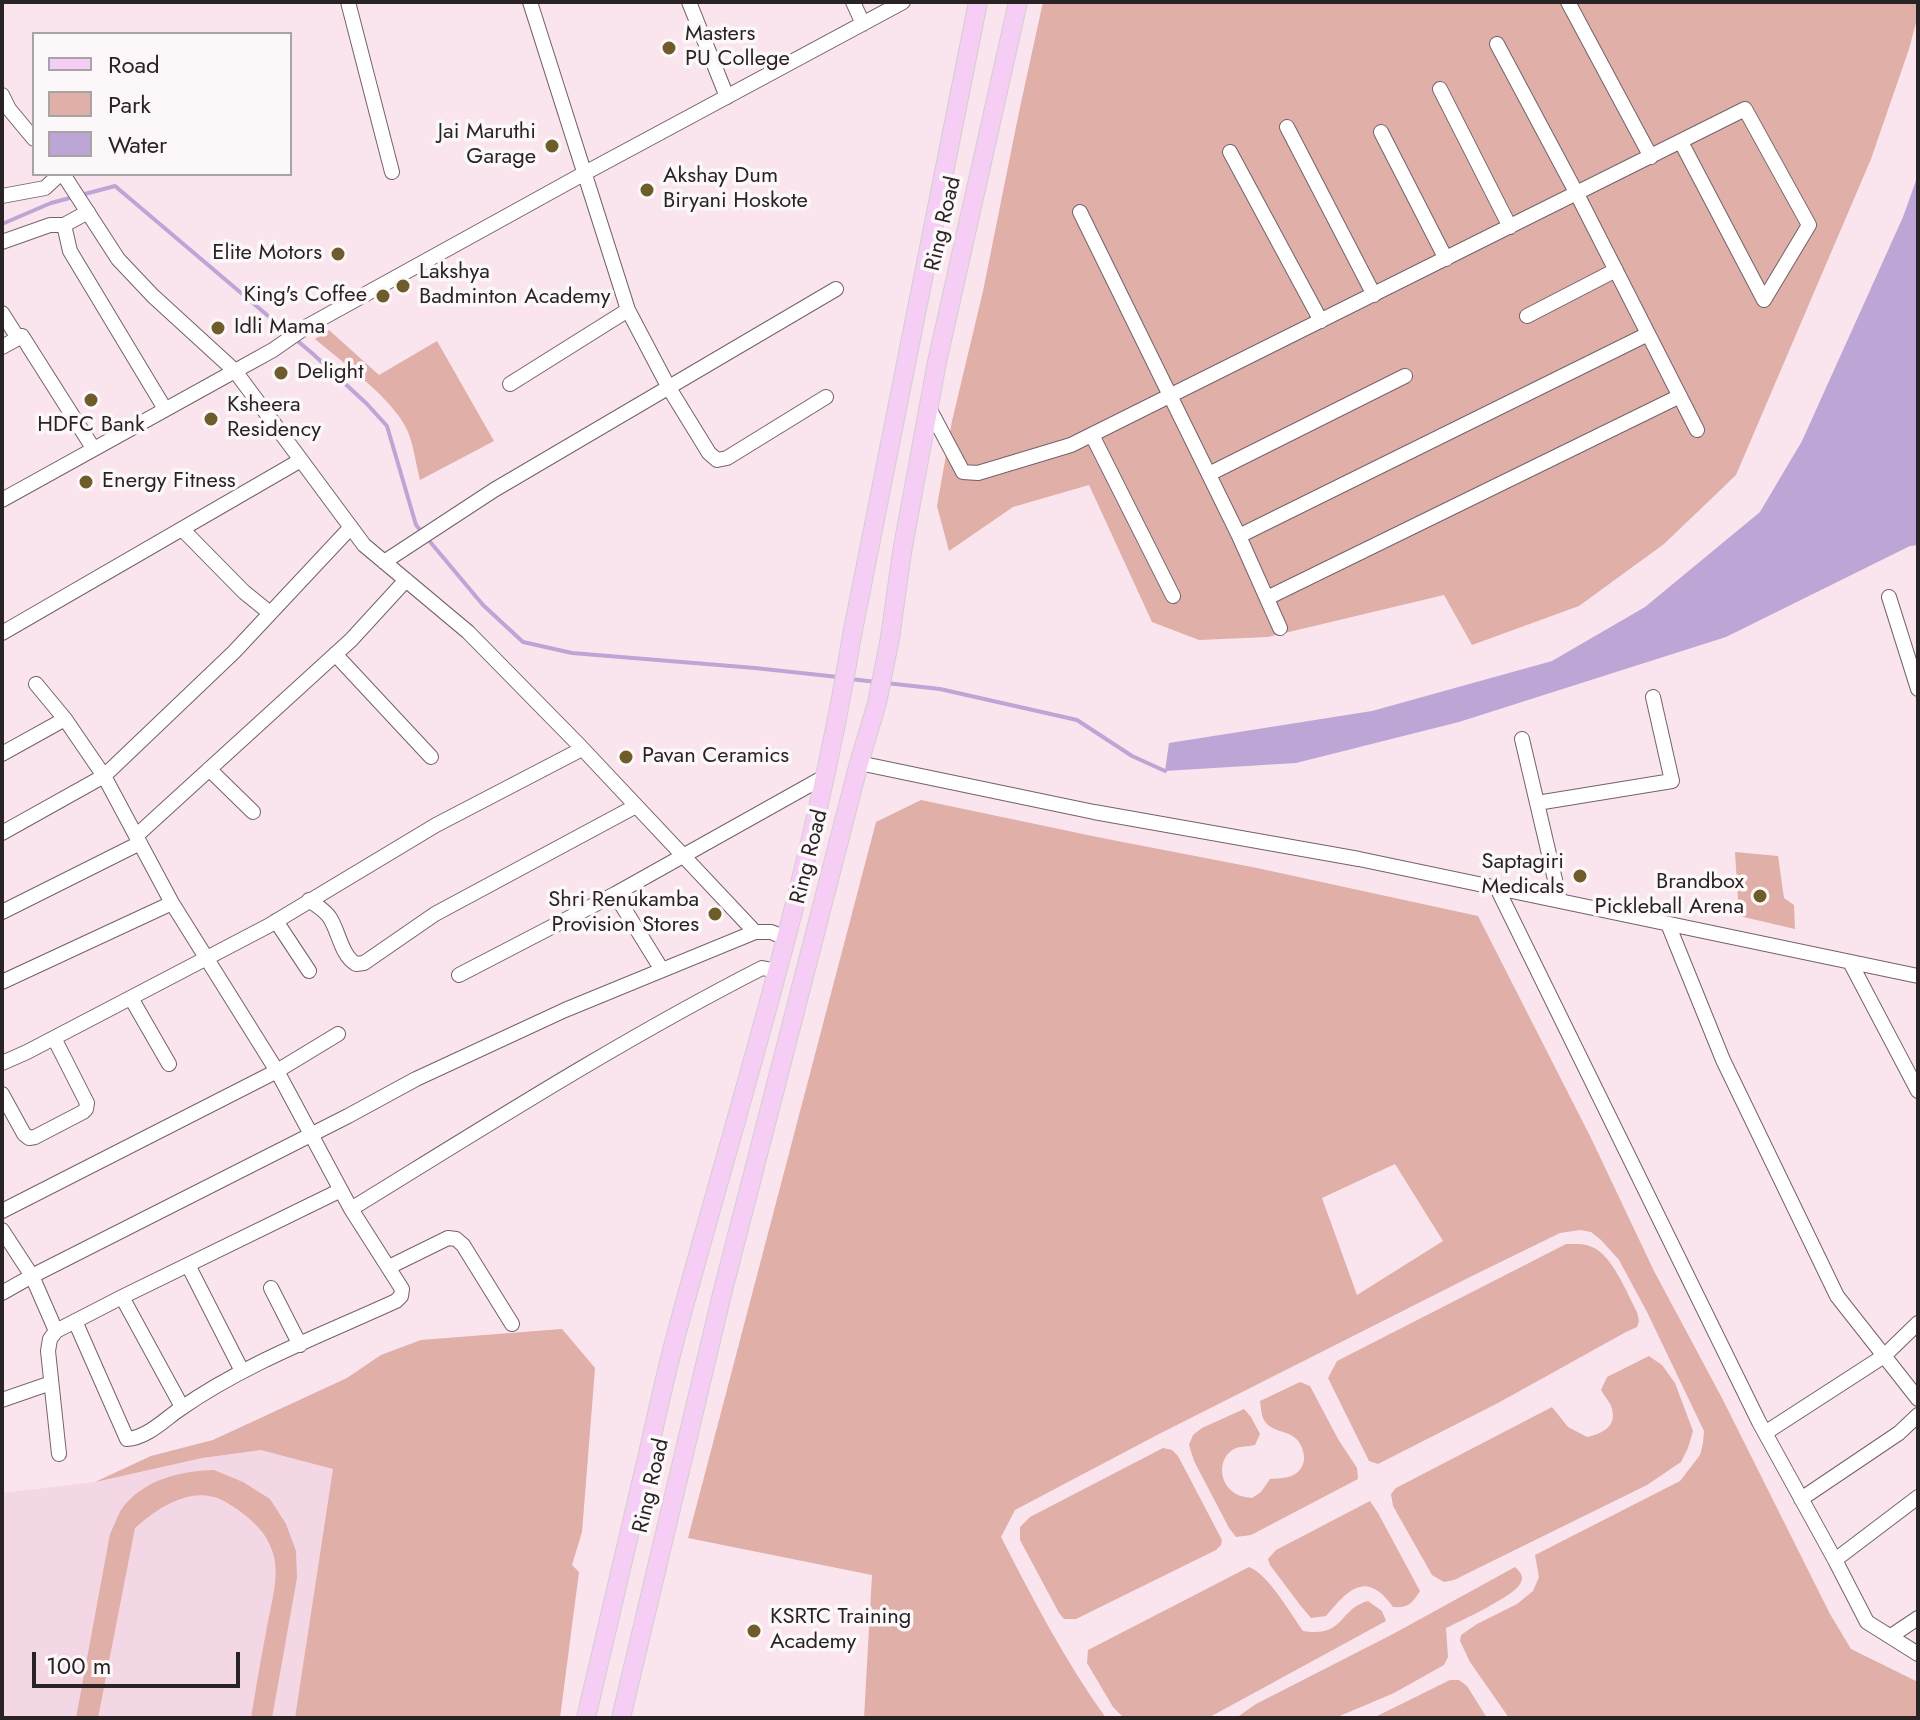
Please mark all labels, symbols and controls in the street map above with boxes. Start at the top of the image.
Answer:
place label: Masters PU College [685,22,790,74]
legend [32,32,292,176]
marker: Masters PU College [660,39,678,57]
text: Road [108,47,160,82]
text: Park [108,87,151,122]
place label: Jai Maruthi Garage [438,120,536,172]
text: Water [108,127,167,162]
marker: Jai Maruthi Garage [543,137,561,155]
place label: Akshay Dum Biryani Hoskote [663,164,808,216]
street label: Ring Road [920,174,968,274]
marker: Akshay Dum Biryani Hoskote [638,181,656,199]
place label: Elite Motors [212,241,322,267]
marker: Elite Motors [329,245,347,263]
place label: Lakshya Badminton Academy [419,260,610,312]
marker: Lakshya Badminton Academy [394,277,412,295]
place label: King's Coffee [244,283,367,309]
marker: King's Coffee [374,287,392,305]
place label: Idli Mama [234,315,325,341]
marker: Idli Mama [209,319,227,337]
place label: Delight [297,360,363,386]
marker: Delight [272,364,290,382]
marker: HDFC Bank [82,391,100,409]
place label: Ksheera Residency [227,393,321,444]
marker: Ksheera Residency [202,410,220,428]
place label: HDFC Bank [37,413,145,439]
place label: Energy Fitness [102,469,236,495]
marker: Energy Fitness [77,473,95,491]
place label: Pavan Ceramics [642,744,789,770]
marker: Pavan Ceramics [617,748,635,766]
street label: Ring Road [786,807,834,907]
place label: Saptagiri Medicals [1481,850,1564,902]
marker: Saptagiri Medicals [1571,867,1589,885]
place label: Brandbox Pickleball Arena [1595,870,1744,922]
marker: Brandbox Pickleball Arena [1751,887,1769,905]
place label: Shri Renukamba Provision Stores [548,888,699,940]
marker: Shri Renukamba Provision Stores [706,905,724,923]
street label: Ring Road [628,1436,676,1536]
place label: KSRTC Training Academy [770,1605,911,1656]
marker: KSRTC Training Academy [745,1622,763,1640]
scale bar [36,1636,244,1686]
text: 100 m [46,1648,112,1683]

